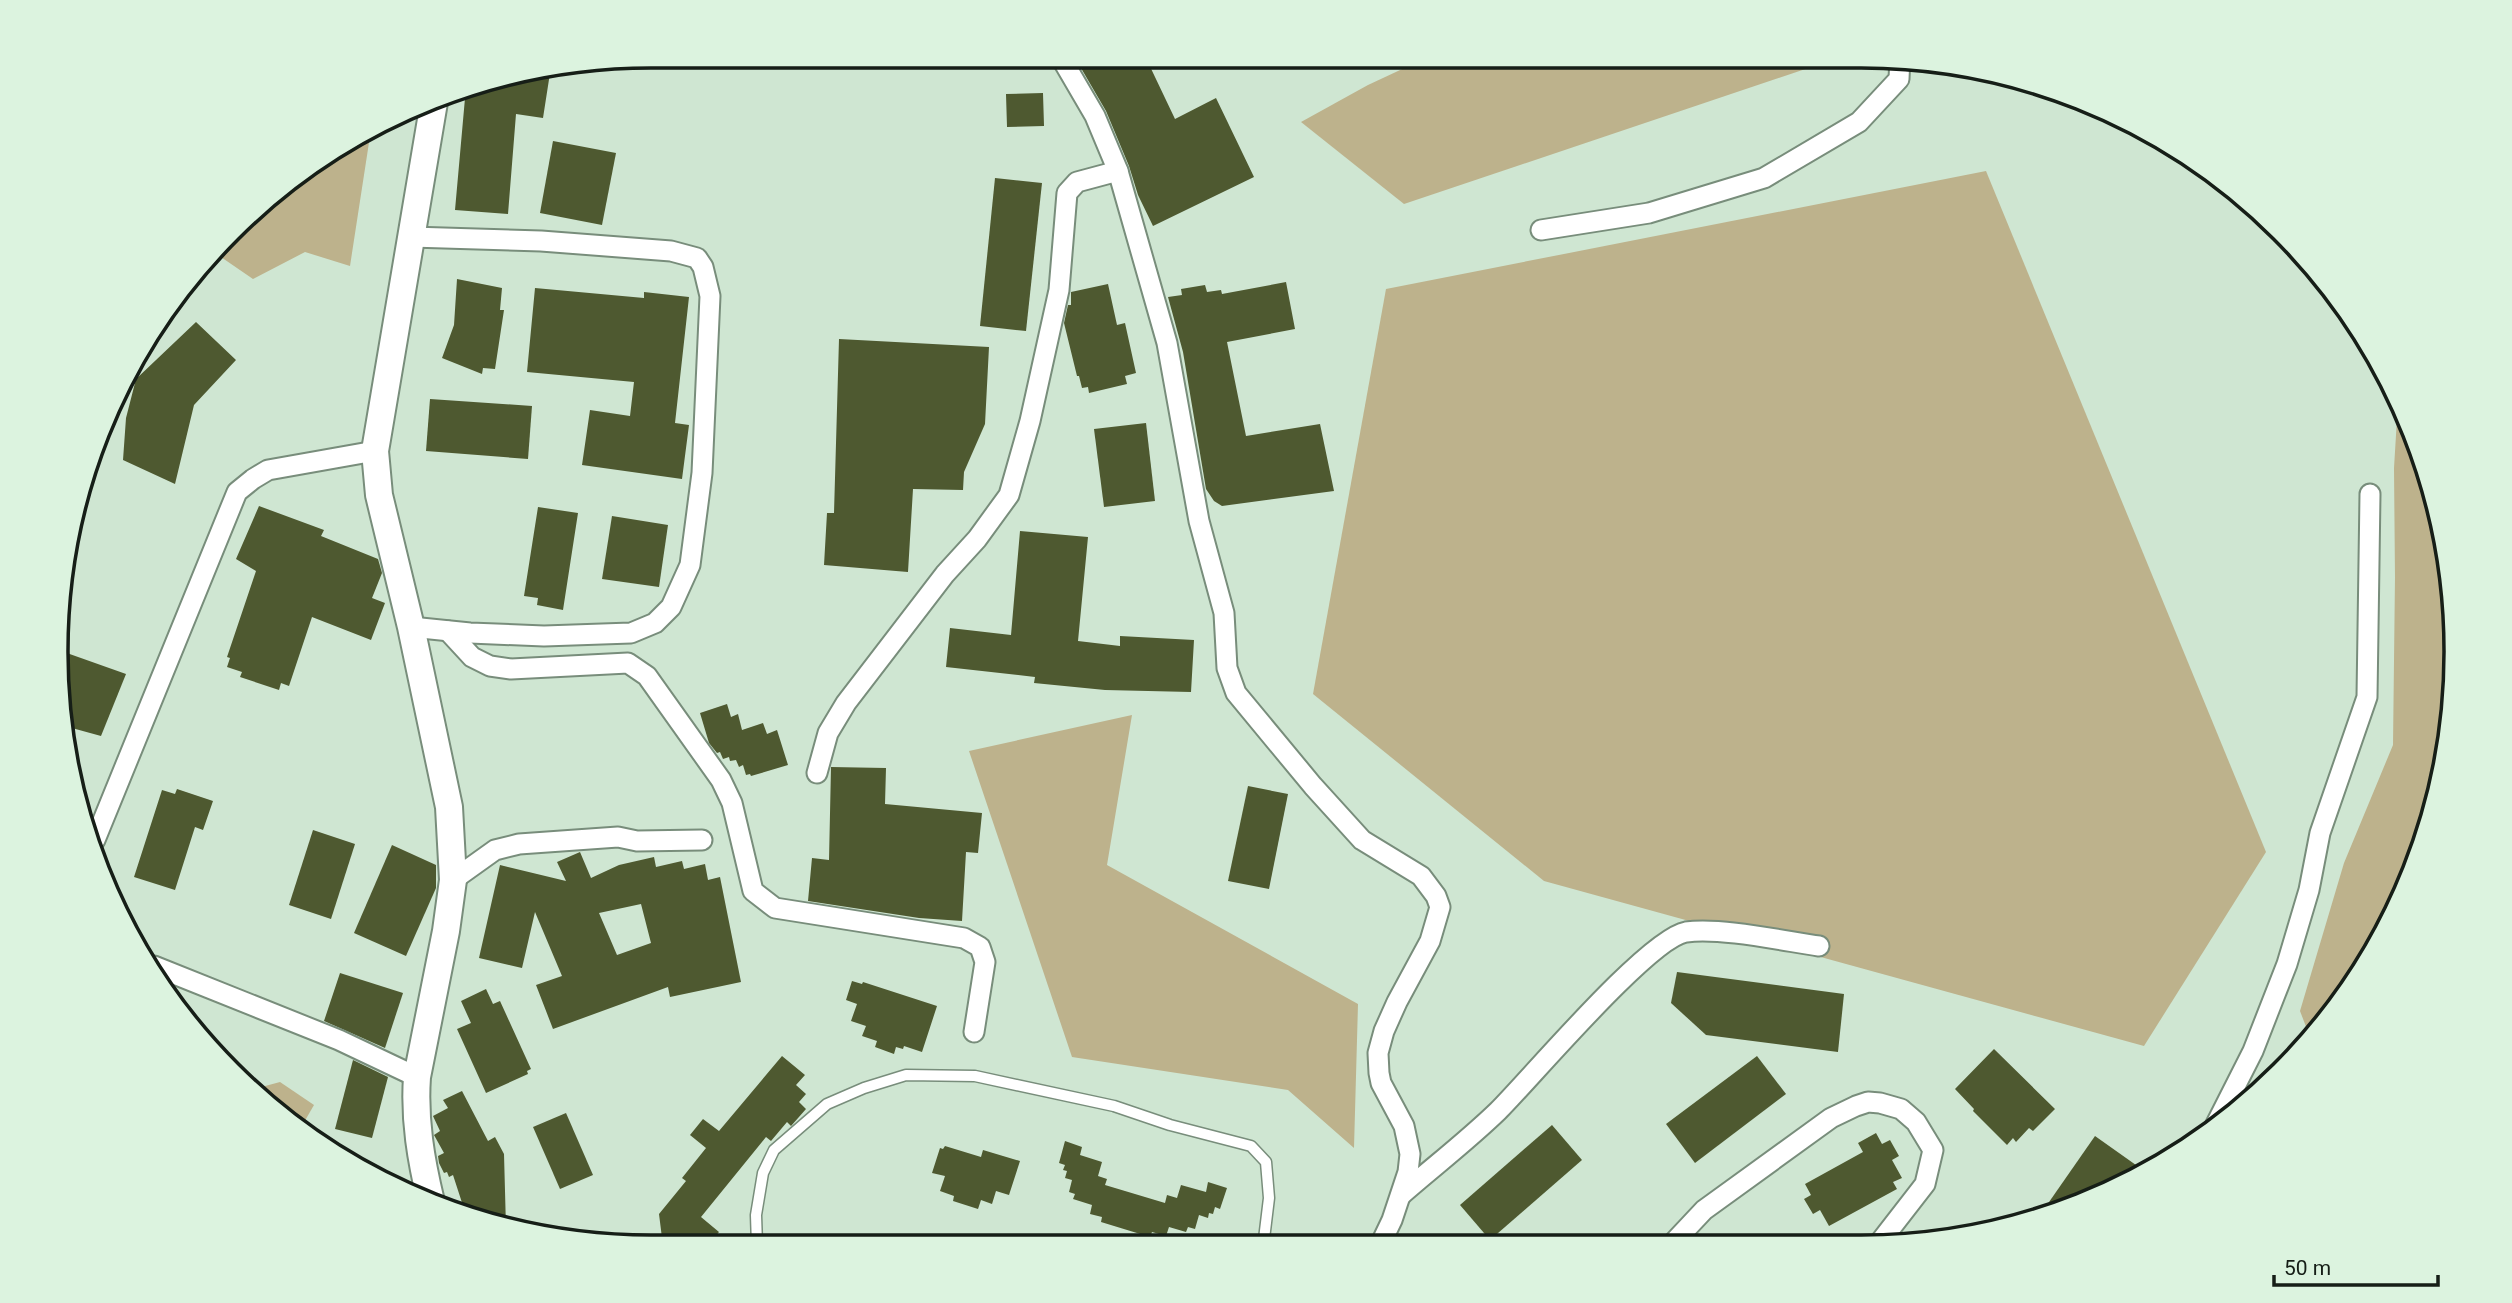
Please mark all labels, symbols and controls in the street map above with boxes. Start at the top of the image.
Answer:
scale bar [2274,1244,2438,1288]
text: 50 m [2284,1256,2331,1280]

